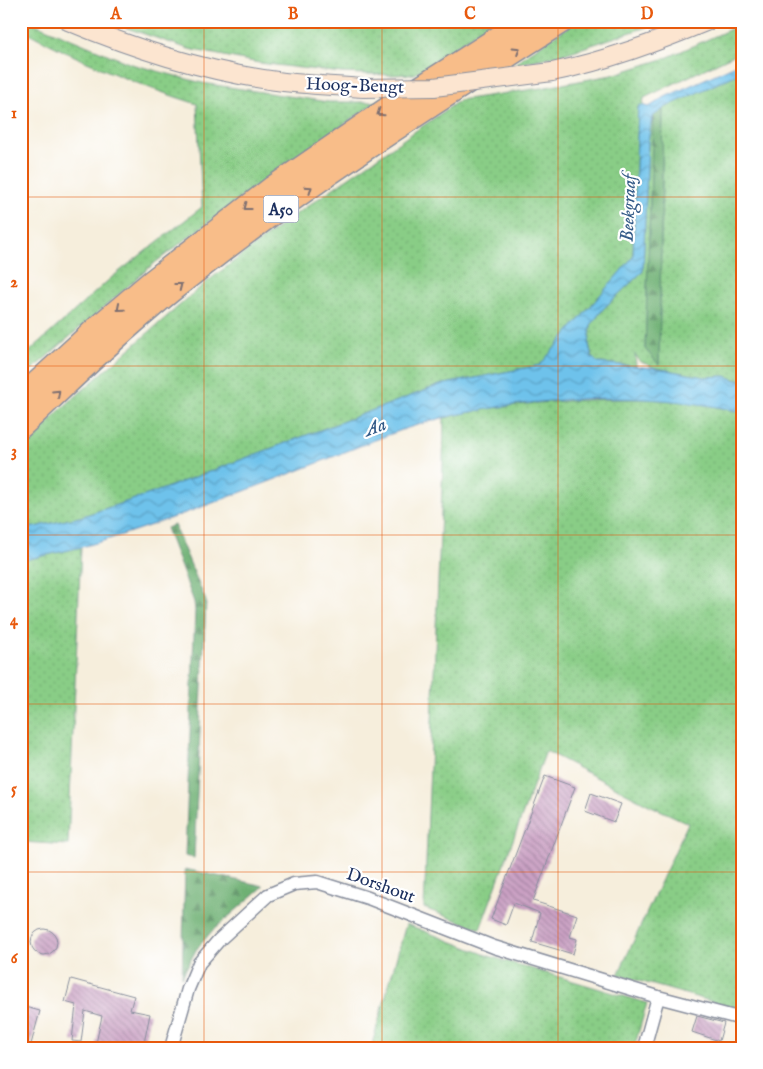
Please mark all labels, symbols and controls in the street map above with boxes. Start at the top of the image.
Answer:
text: A [110,5,123,25]
text: B [288,5,299,25]
text: C [464,5,476,25]
text: D [641,5,654,25]
one-way arrow [512,47,521,57]
street label: Hoog-Beugt [305,73,404,100]
text: 1 [11,104,17,124]
one-way arrow [376,107,386,116]
water label: Beekgraaf [616,169,642,243]
one-way arrow [303,186,313,195]
road number: A50 [264,195,298,222]
one-way arrow [244,201,253,209]
text: 2 [10,273,18,293]
one-way arrow [173,283,182,292]
one-way arrow [116,302,125,311]
one-way arrow [51,390,60,399]
water label: Aa [360,413,390,444]
text: 3 [11,442,17,462]
text: 4 [10,611,19,631]
text: 5 [11,780,17,800]
street label: Dorshout [343,863,418,909]
text: 6 [11,949,19,969]

